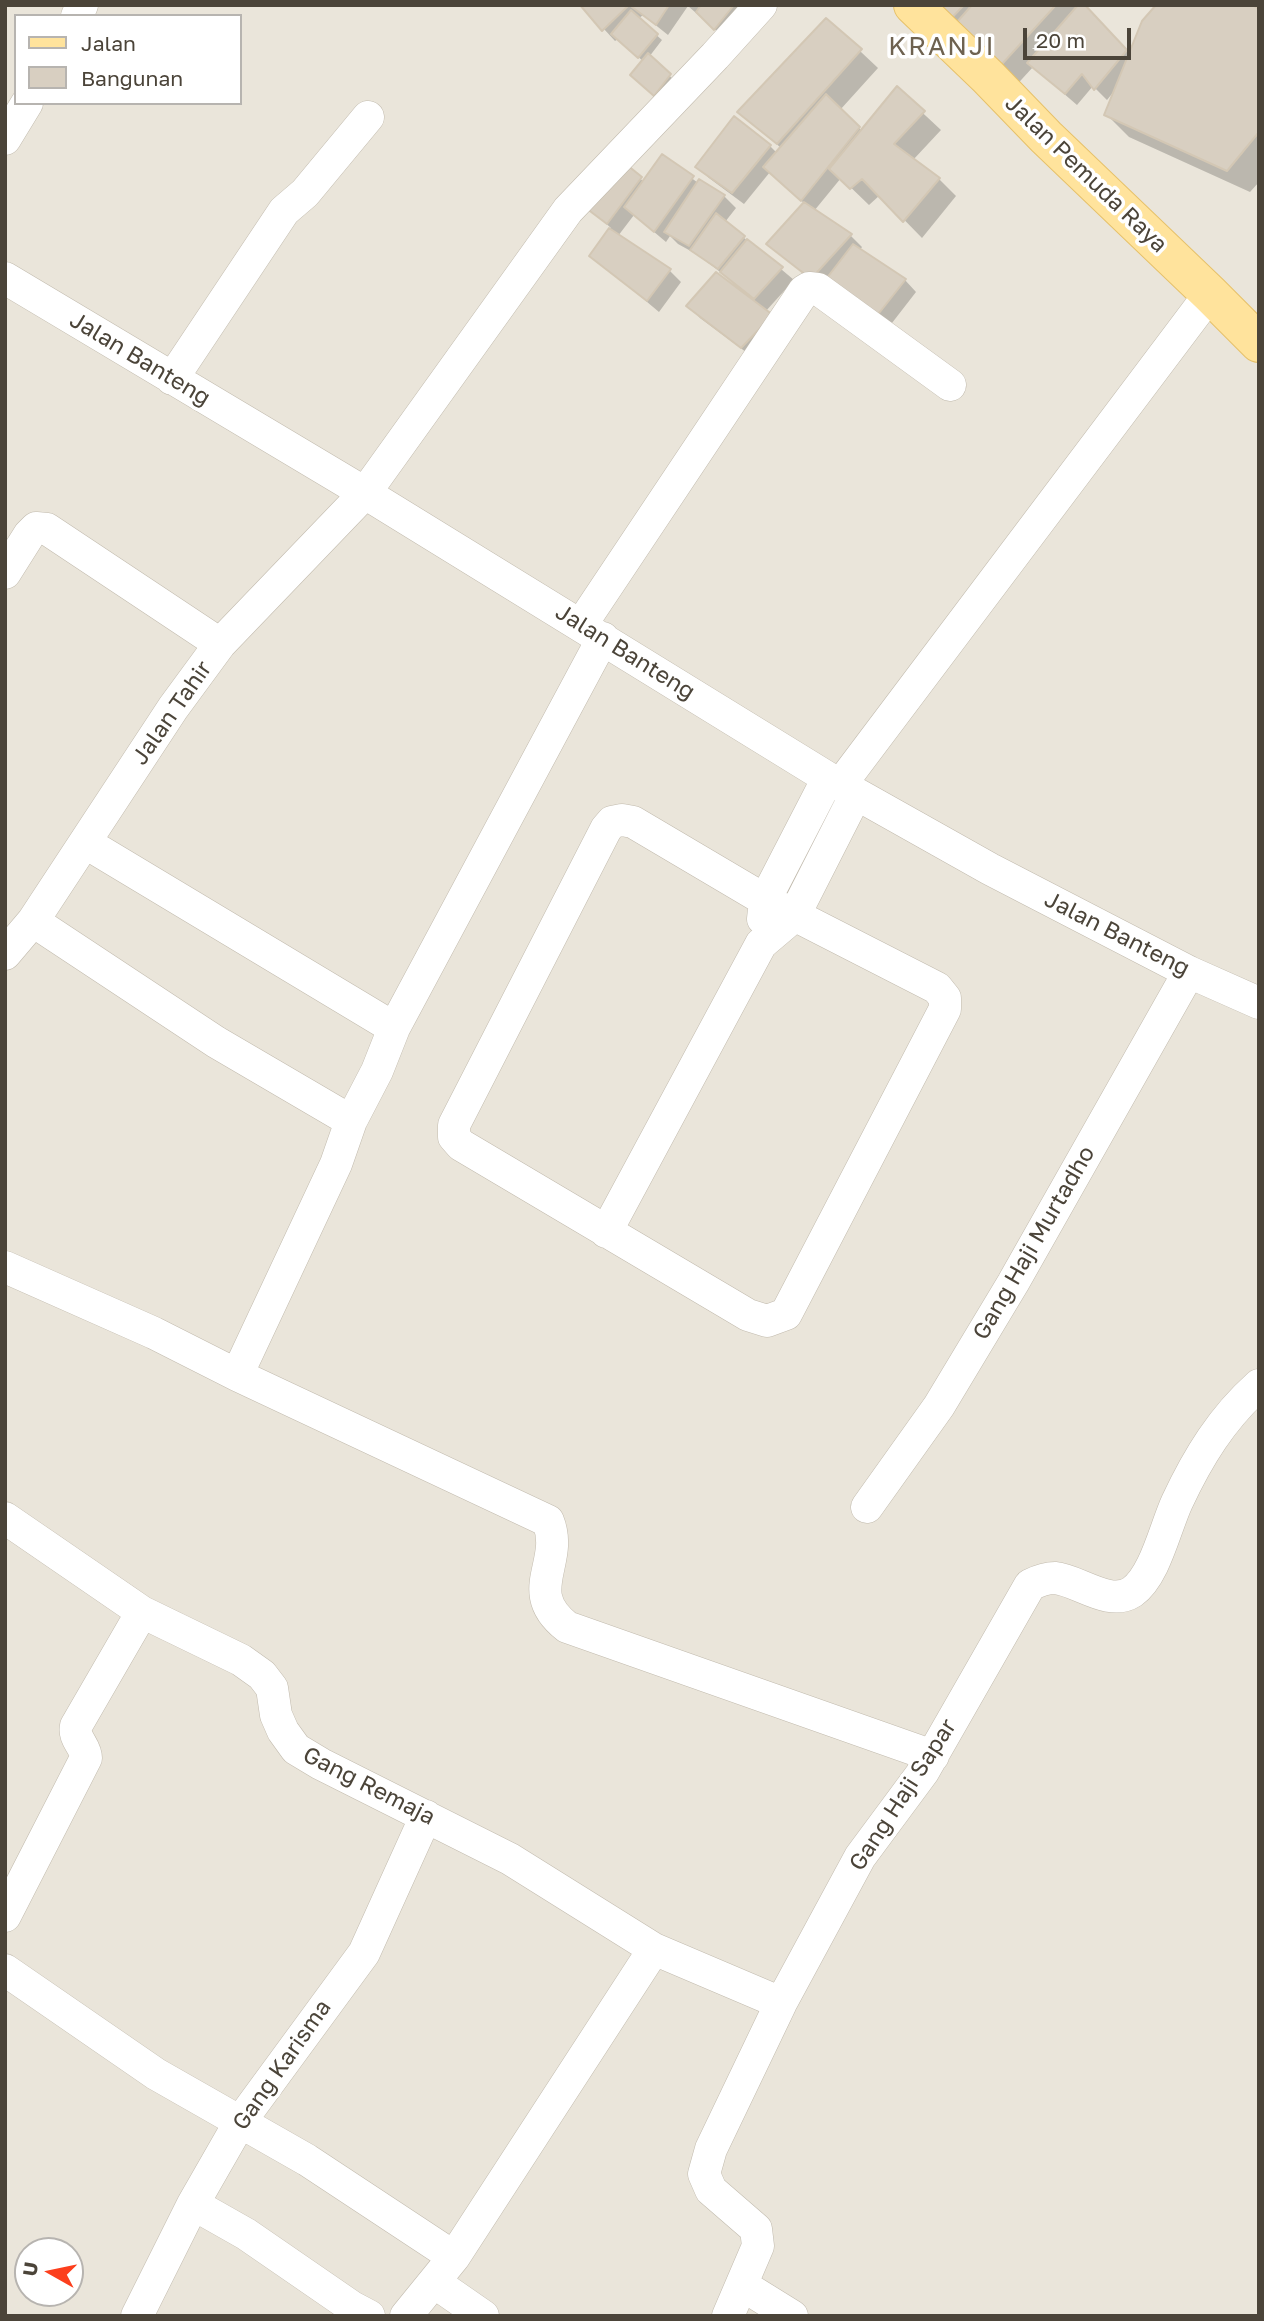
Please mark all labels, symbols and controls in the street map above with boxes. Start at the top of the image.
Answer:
legend [14,14,242,105]
scale bar [1026,14,1134,58]
text: 20 m [1036,27,1085,53]
text: Jalan [81,30,136,56]
district label: KRANJI [889,31,995,63]
text: Bangunan [81,65,183,91]
street label: Jalan Pemuda Raya [999,90,1173,258]
street label: Jalan Banteng [65,306,215,412]
street label: Jalan Banteng [550,598,700,706]
street label: Jalan Tahir [126,656,218,770]
street label: Jalan Banteng [1040,886,1194,982]
street label: Gang Haji Murtadho [967,1141,1101,1345]
street label: Gang Haji Sapar [844,1714,962,1876]
street label: Gang Remaja [298,1741,440,1831]
street label: Gang Karisma [227,1995,337,2135]
north arrow [14,2237,84,2307]
text: U [17,2260,42,2278]

